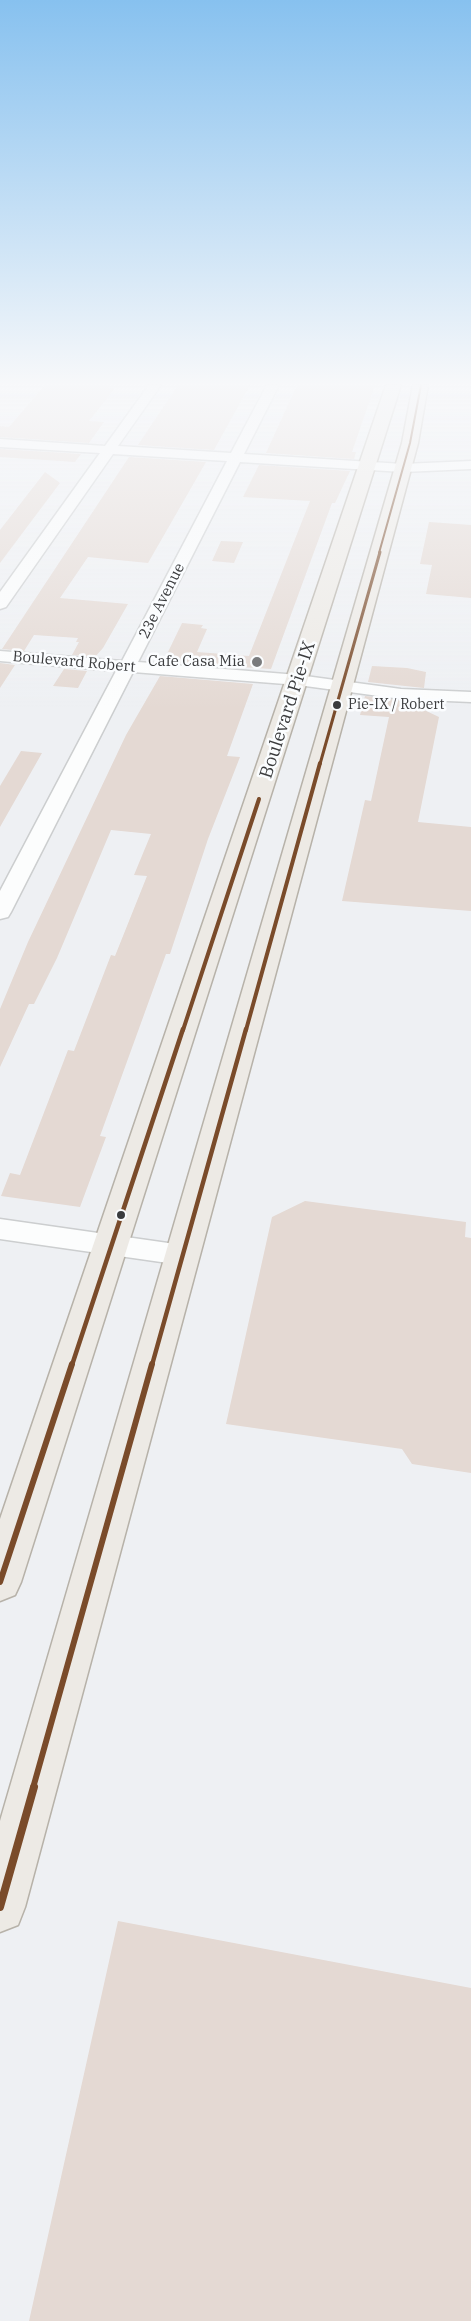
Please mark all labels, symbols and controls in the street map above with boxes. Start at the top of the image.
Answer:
street label: 23e Avenue [135,560,189,642]
street label: Boulevard Pie-IX [256,639,320,781]
street label: Boulevard Robert [12,648,136,676]
place label: Cafe Casa Mia [148,653,245,671]
marker: Cafe Casa Mia [250,655,264,669]
place label: Pie-IX / Robert [348,697,445,713]
marker: Pie-IX / Robert [331,699,343,711]
unlabelled marker [115,1209,127,1221]

